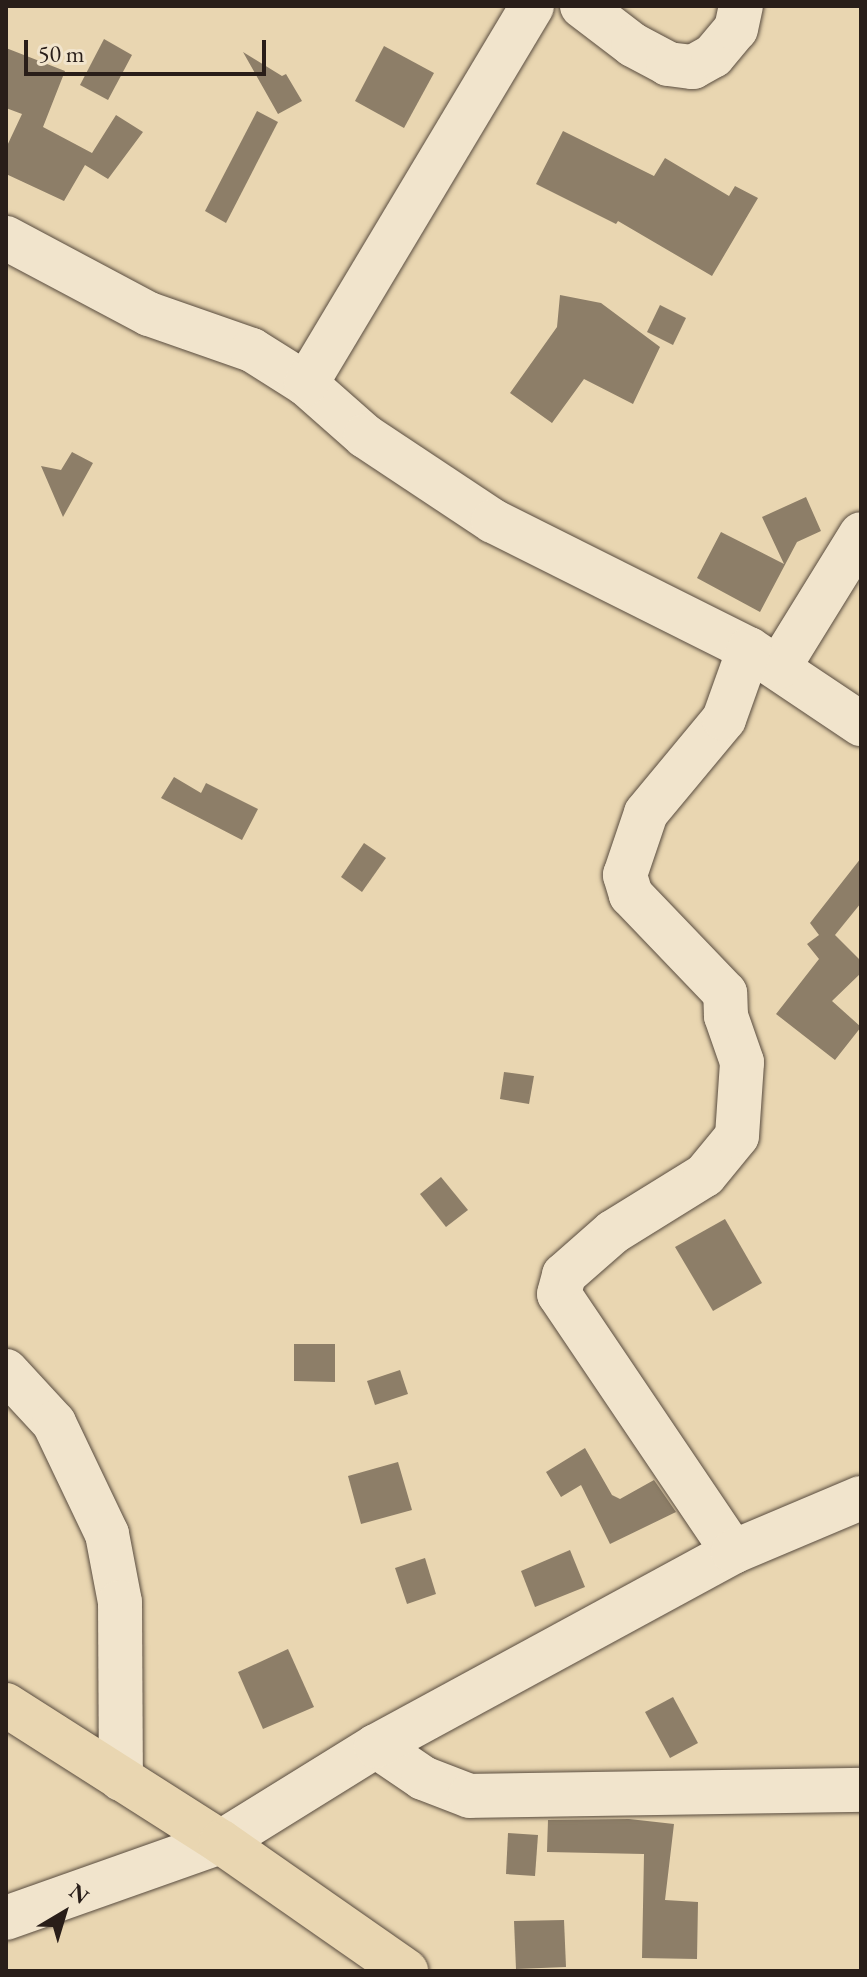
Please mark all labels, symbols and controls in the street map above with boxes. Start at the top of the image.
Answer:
scale bar [28,24,270,74]
text: 50 m [38,38,85,69]
north arrow [24,1873,104,1953]
text: N [63,1877,95,1911]

